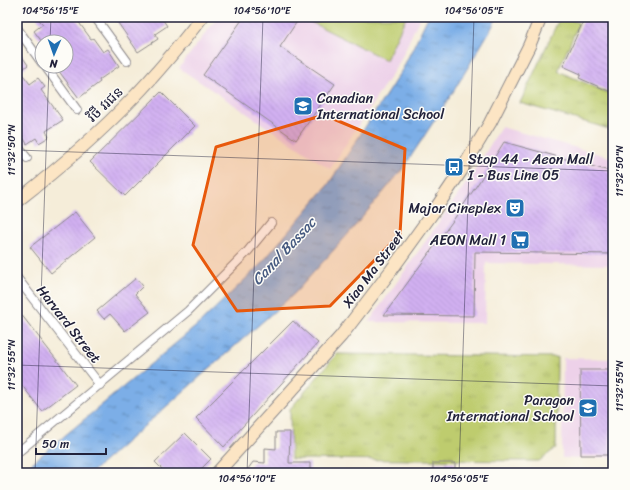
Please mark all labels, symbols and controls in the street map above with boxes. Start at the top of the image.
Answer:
text: 104°56'15"E [22,2,80,20]
text: 104°56'10"E [234,2,292,20]
text: 104°56'05"E [445,2,505,20]
north arrow [34,34,74,74]
text: N [49,54,59,73]
street label: វិថី វរជន [81,80,130,129]
place label: Canadian International School [316,86,445,127]
school or university icon: Canadian International School [292,95,314,117]
text: 11°32'50"N [3,124,21,176]
text: 11°32'50"N [611,145,629,197]
place label: Stop 44 - Aeon Mall I - Bus Line 05 [467,147,594,188]
bus stop icon: Stop 44 - Aeon Mall I - Bus Line 05 [443,156,465,178]
place label: Major Cineplex [408,196,502,221]
theatre icon: Major Cineplex [504,197,526,219]
water label: Canal Bassac [245,210,324,291]
street label: Xiao Ma Street [335,224,412,314]
place label: AEON Mall 1 [429,228,506,253]
supermarket icon: AEON Mall 1 [509,229,531,251]
street label: Harvard Street [30,280,107,369]
text: 11°32'55"N [3,339,21,391]
text: 11°32'55"N [611,360,629,412]
place label: Paragon International School [446,388,575,429]
school or university icon: Paragon International School [577,397,599,419]
scale bar [36,430,106,456]
text: 50 m [42,433,69,455]
text: 104°56'10"E [219,470,277,488]
text: 104°56'05"E [430,470,490,488]

